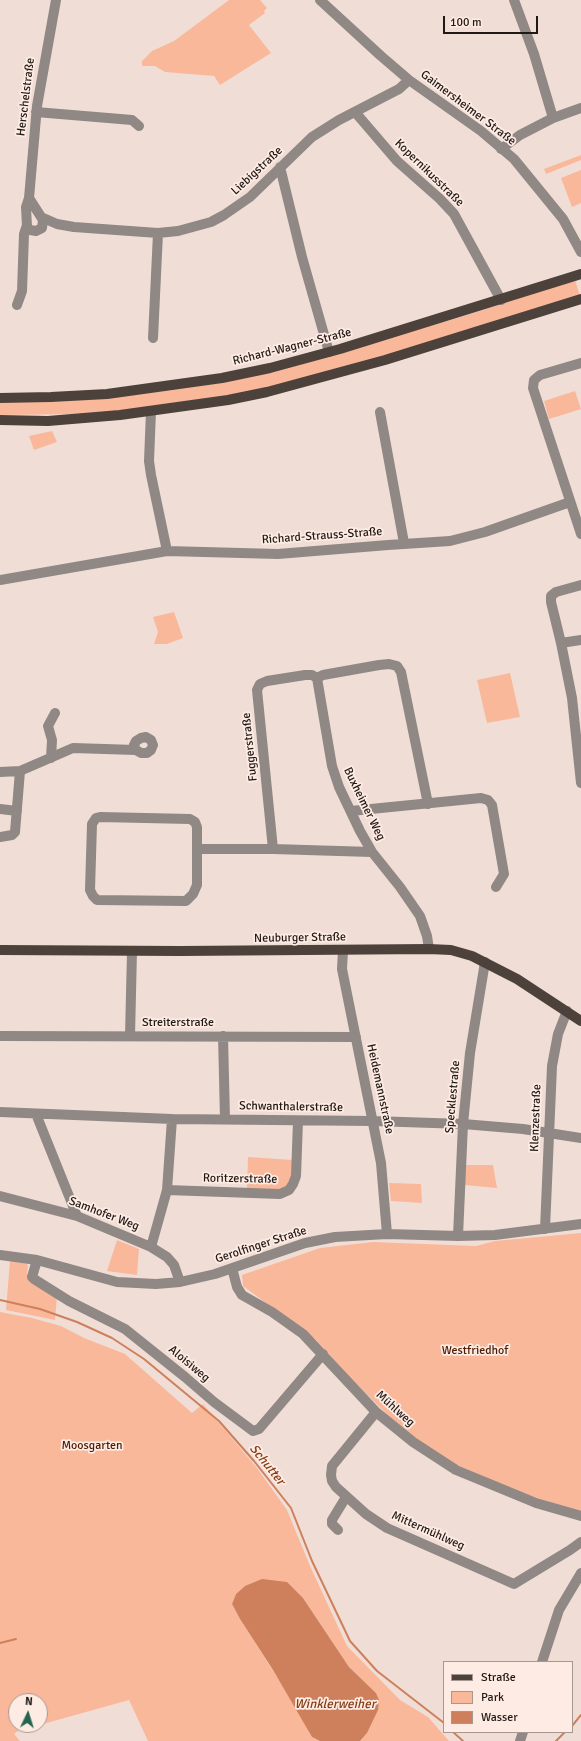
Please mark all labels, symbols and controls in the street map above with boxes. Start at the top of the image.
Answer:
scale bar [445,8,540,34]
text: 100 m [450,15,482,30]
street label: Herschelstraße [14,57,38,137]
street label: Gaimersheimer Straße [418,67,518,149]
street label: Kopernikusstraße [391,136,467,210]
street label: Liebigstraße [228,144,286,198]
street label: Richard-Wagner-Straße [231,325,353,369]
street label: Richard-Strauss-Straße [261,525,383,547]
street label: Fuggerstraße [239,712,261,782]
street label: Buxheimer Weg [340,765,388,843]
street label: Neuburger Straße [254,930,346,946]
street label: Streiterstraße [142,1016,214,1030]
street label: Heidemannstraße [363,1043,397,1135]
street label: Specklestraße [443,1060,463,1134]
street label: Klenzestraße [528,1084,544,1152]
street label: Schwanthalerstraße [239,1099,343,1115]
street label: Roritzerstraße [203,1171,277,1187]
street label: Samhofer Weg [67,1194,141,1234]
street label: Gerolfinger Straße [213,1223,309,1267]
street label: Aloisiweg [165,1343,213,1385]
park label: Westfriedhof [442,1344,508,1358]
street label: Mühlweg [373,1388,417,1430]
park label: Moosgarten [61,1439,123,1453]
water label: Schutter [246,1442,288,1488]
street label: Mittermühlweg [389,1508,467,1554]
legend [443,1661,573,1733]
text: Straße [481,1670,516,1685]
text: Park [481,1690,504,1705]
north arrow [8,1693,48,1733]
text: N [25,1695,33,1708]
water label: Winklerweiher [295,1697,375,1713]
text: Wasser [481,1710,518,1725]

